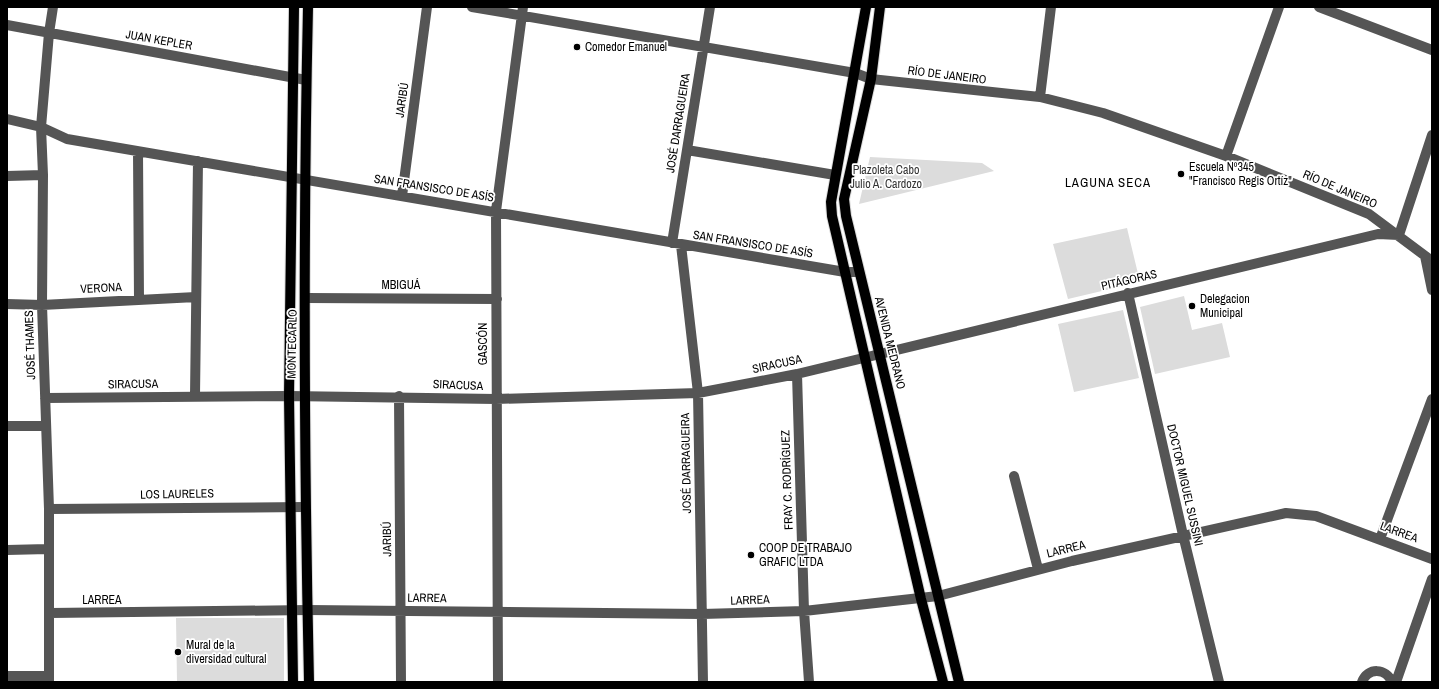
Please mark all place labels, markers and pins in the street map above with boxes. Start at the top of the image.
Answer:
place label: Comedor Emanuel [585,39,667,55]
marker: Comedor Emanuel [572,42,582,52]
place label: Escuela Nº345 "Francisco Regis Ortíz" [1189,159,1292,189]
marker: Escuela Nº345 "Francisco Regis Ortíz" [1176,169,1186,179]
place label: Delegacion Municipal [1200,291,1250,321]
marker: Delegacion Municipal [1187,301,1197,311]
place label: COOP DE TRABAJO GRAFIC LTDA [759,540,853,570]
marker: COOP DE TRABAJO GRAFIC LTDA [746,550,756,560]
place label: Mural de la diversidad cultural [186,637,266,667]
marker: Mural de la diversidad cultural [173,647,183,657]

